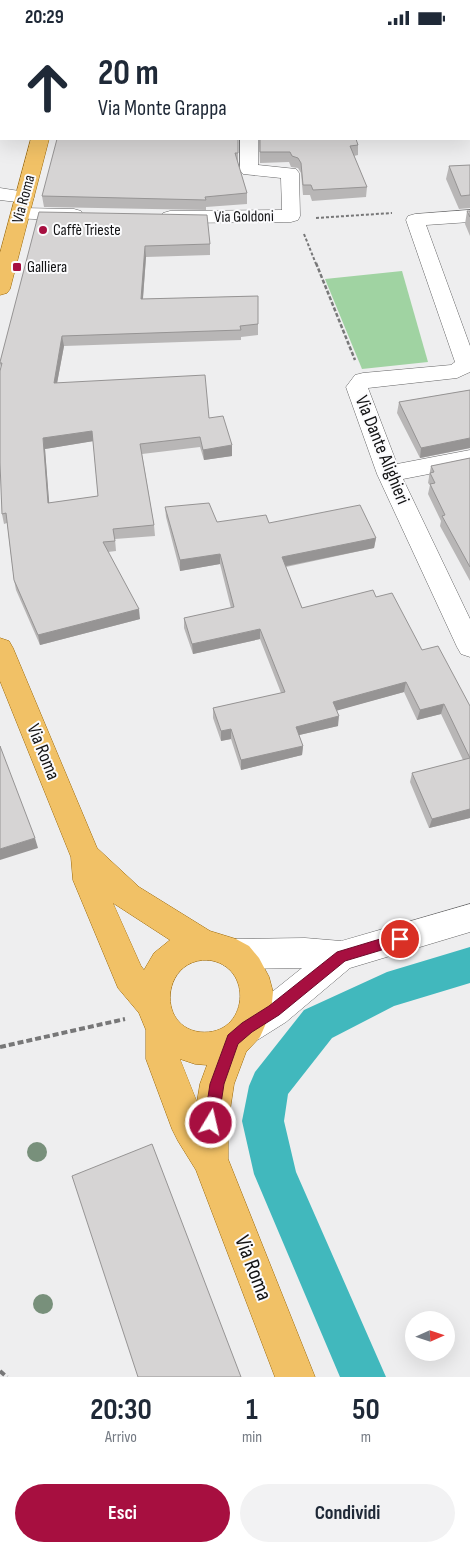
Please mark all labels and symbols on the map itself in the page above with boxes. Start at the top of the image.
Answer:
street label: Via Roma [8,173,40,225]
street label: Via Goldoni [214,207,274,227]
place label: Caffè Trieste [53,221,121,240]
marker: Caffè Trieste [37,224,49,236]
place label: Galliera [27,258,67,277]
marker: Galliera [11,261,23,273]
street label: Via Dante Alighieri [350,392,414,508]
street label: Via Roma [21,721,65,783]
pin [379,918,421,960]
position arrow [184,1096,236,1148]
street label: Via Roma [228,1232,278,1304]
north arrow [405,1311,455,1361]

